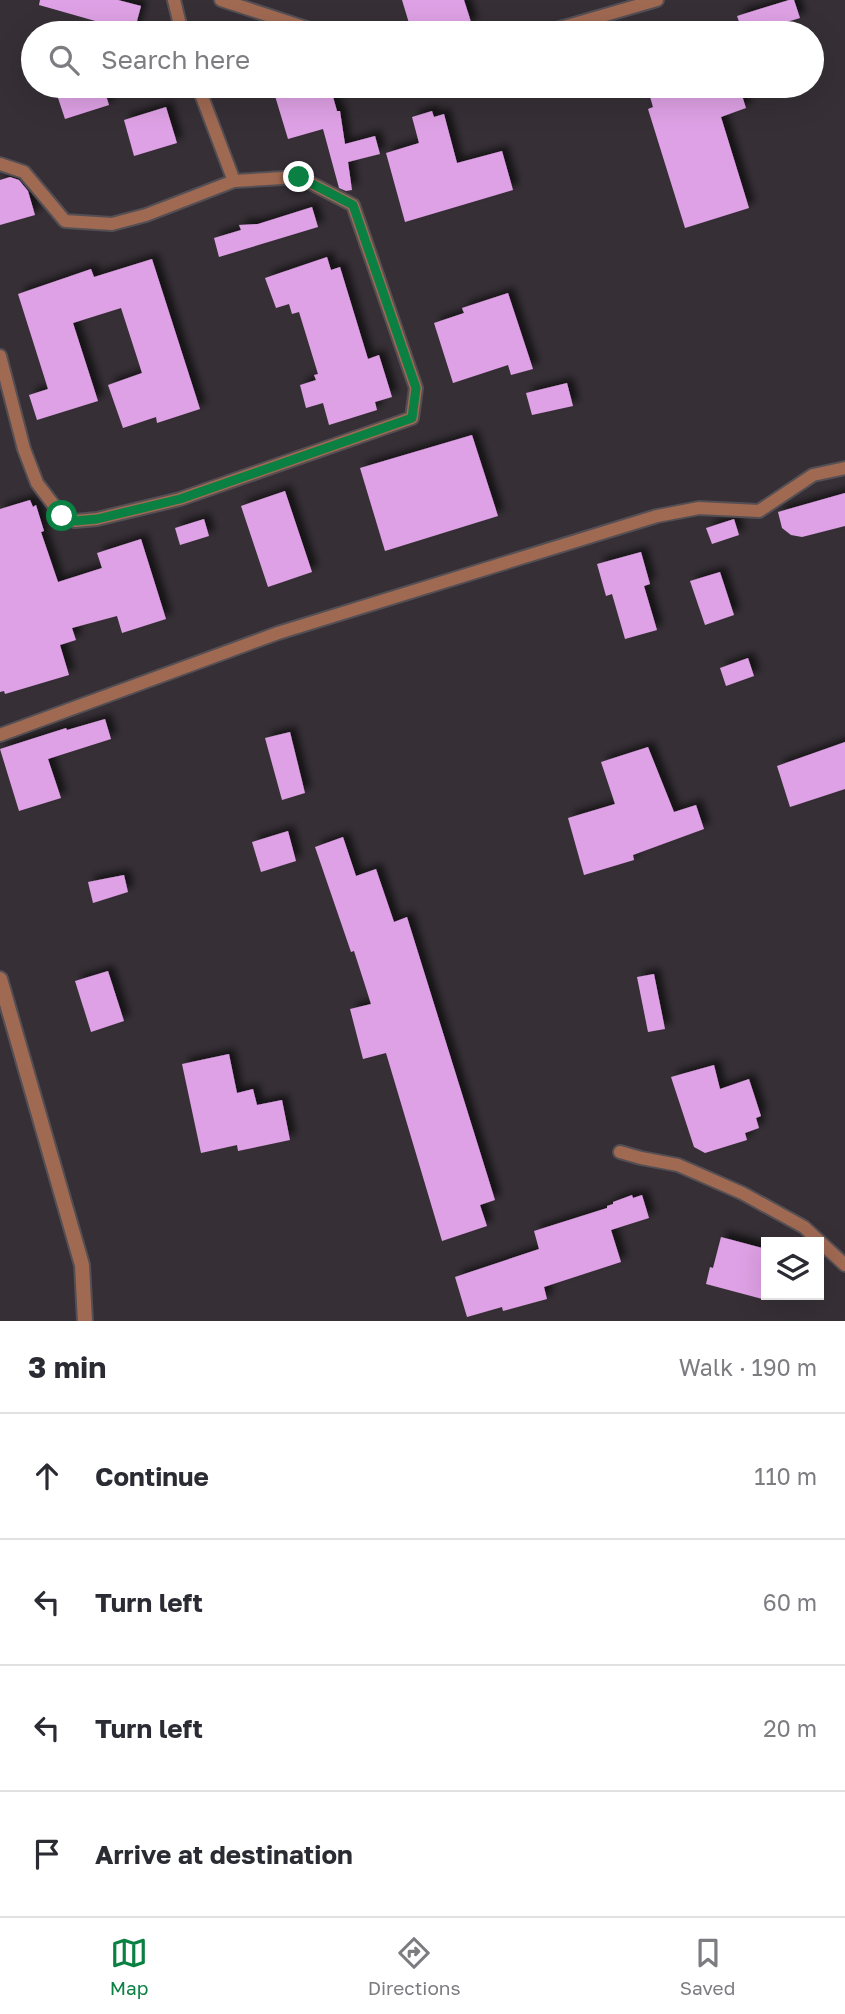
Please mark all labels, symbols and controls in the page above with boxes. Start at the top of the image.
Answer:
search box [21,21,824,98]
icon: search [45,41,83,79]
text: Search here [101,44,250,75]
route end [283,161,314,192]
route start [46,500,77,531]
map controls [761,1237,824,1300]
button: layers [761,1237,824,1300]
text: 3 min [28,1349,106,1385]
text: Walk · 190 m [679,1353,817,1381]
icon: ahead [28,1457,66,1495]
text: Continue [95,1461,209,1492]
text: 110 m [754,1462,817,1490]
icon: left [28,1583,66,1621]
text: Turn left [95,1587,203,1618]
text: 60 m [763,1588,817,1616]
icon: left [28,1709,66,1747]
text: Turn left [95,1713,203,1744]
text: 20 m [763,1714,817,1742]
icon: arrive [28,1835,66,1873]
text: Arrive at destination [95,1839,353,1870]
tab: Map [110,1934,148,1999]
tab: Directions [368,1934,461,1999]
tab: Saved [680,1934,735,1999]

